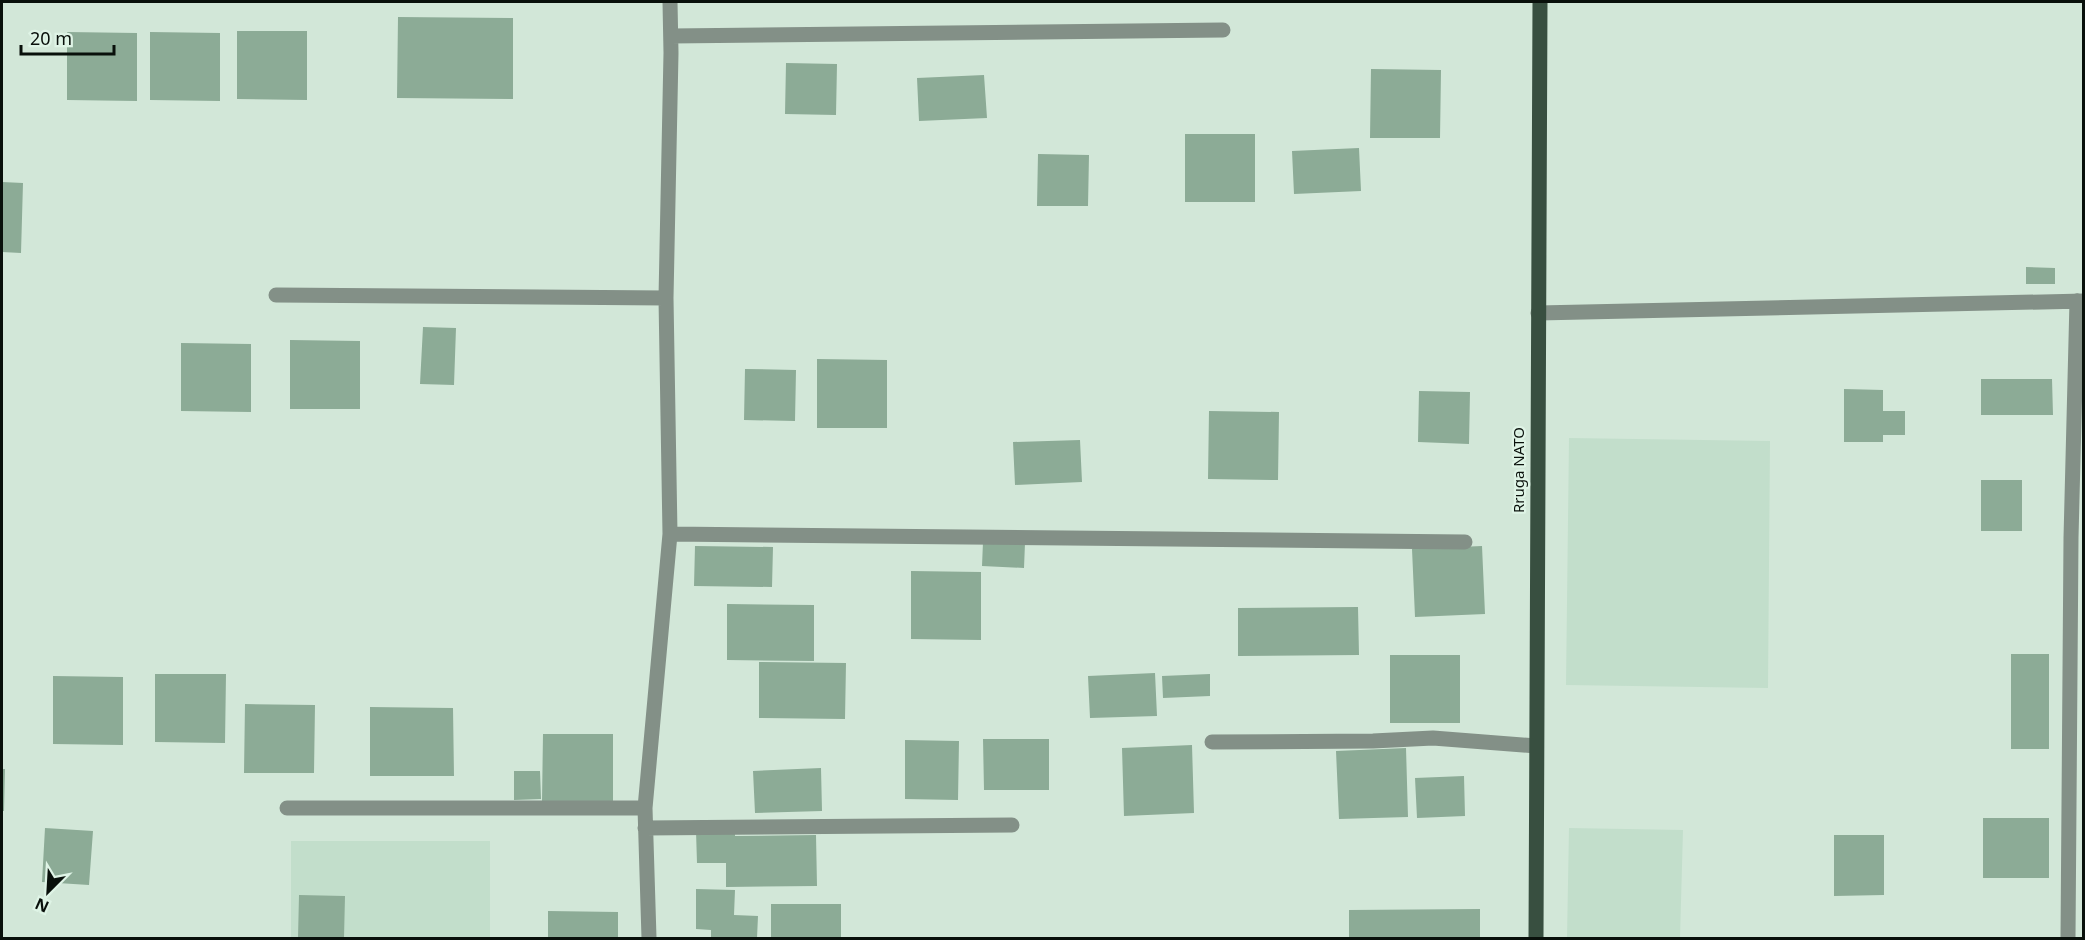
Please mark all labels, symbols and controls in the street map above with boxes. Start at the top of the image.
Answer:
scale bar [21,18,114,56]
text: 20 m [30,26,72,50]
street label: Rruga NATO [1508,427,1528,513]
north arrow [18,862,78,922]
text: N [31,893,52,918]

